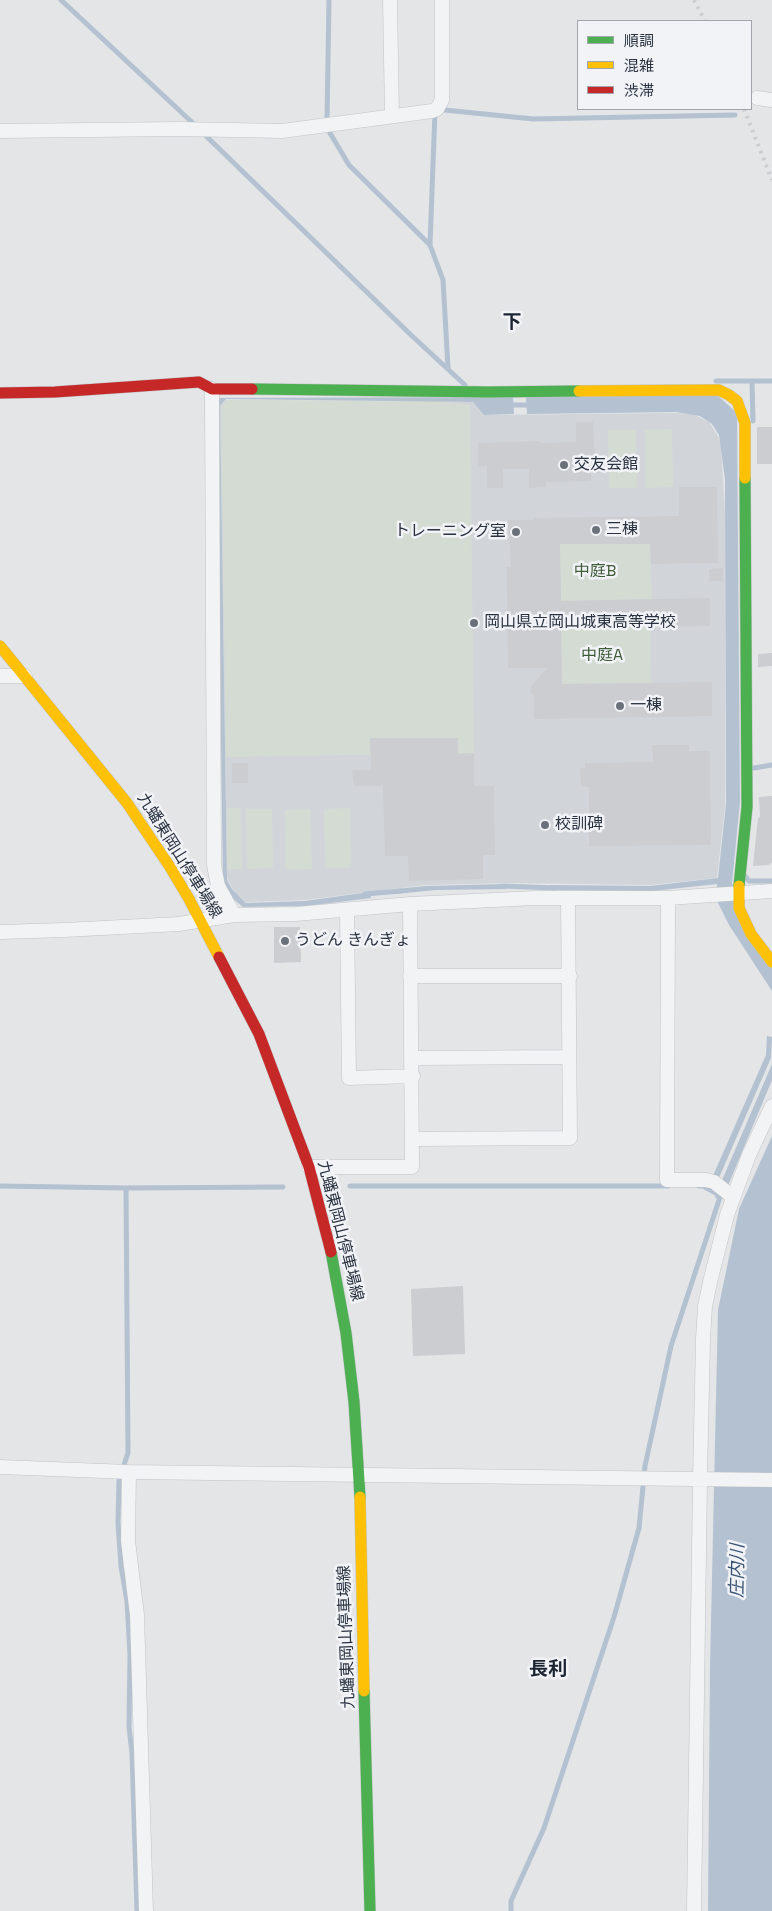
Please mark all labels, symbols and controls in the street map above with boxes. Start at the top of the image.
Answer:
legend [577,20,752,110]
text: 順調 [624,31,654,50]
text: 混雑 [624,56,654,75]
text: 渋滞 [624,81,654,100]
district label: 下 [503,312,521,334]
place label: 交友会館 [574,455,638,475]
marker: 交友会館 [558,459,570,471]
place label: 三棟 [606,520,638,540]
place label: トレーニング室 [394,522,506,542]
marker: 三棟 [590,524,602,536]
marker: トレーニング室 [510,526,522,538]
park label: 中庭B [574,562,616,582]
place label: 岡山県立岡山城東高等学校 [484,613,676,633]
marker: 岡山県立岡山城東高等学校 [468,617,480,629]
park label: 中庭A [581,646,623,666]
place label: 一棟 [630,696,662,716]
marker: 一棟 [614,700,626,712]
street label: 九蟠東岡山停車場線 [133,790,225,922]
place label: 校訓碑 [555,815,603,835]
marker: 校訓碑 [539,819,551,831]
place label: うどん きんぎょ [295,931,411,951]
marker: うどん きんぎょ [279,935,291,947]
street label: 九蟠東岡山停車場線 [313,1159,367,1303]
water label: 庄内川 [727,1544,749,1598]
street label: 九蟠東岡山停車場線 [335,1565,359,1709]
district label: 長利 [529,1659,567,1681]

